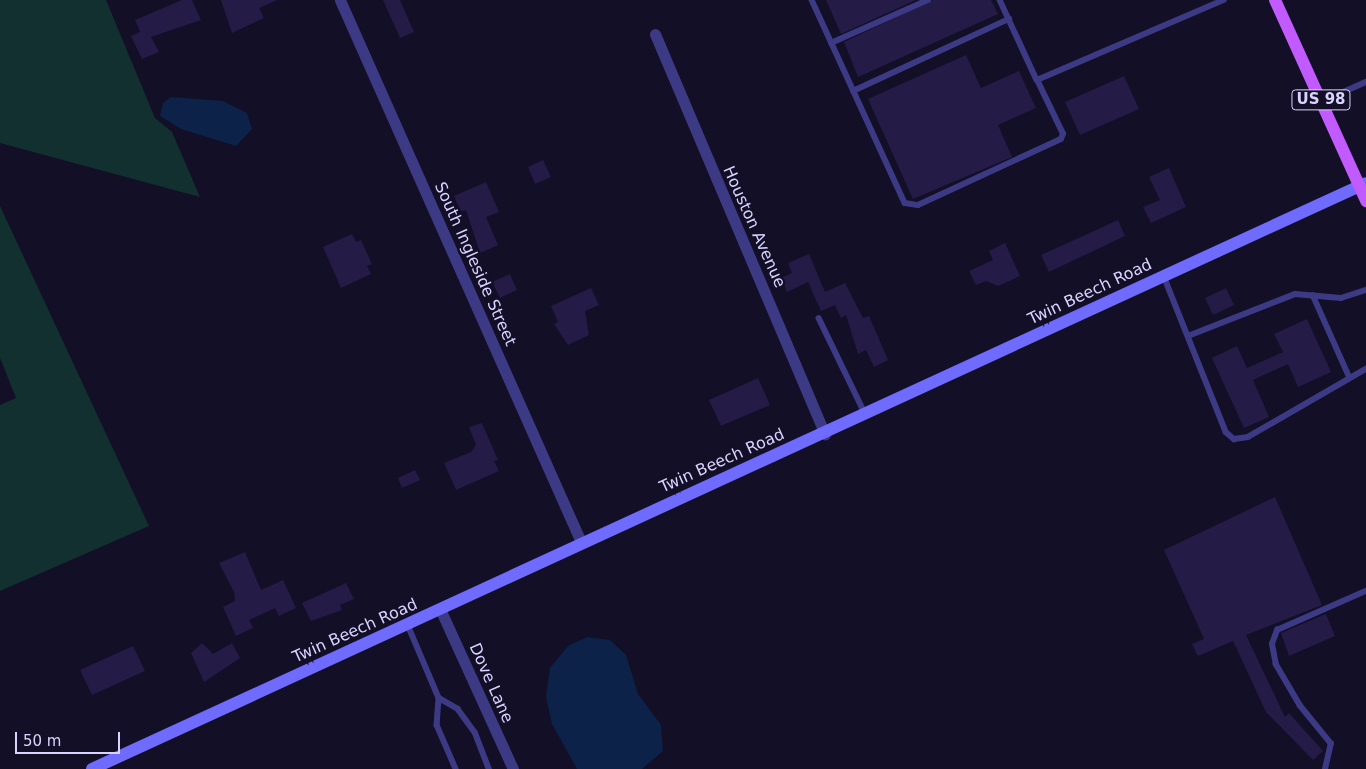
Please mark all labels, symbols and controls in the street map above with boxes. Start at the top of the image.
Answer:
road number: US 98 [1291,88,1351,112]
street label: Houston Avenue [719,163,789,291]
street label: South Ingleside Street [430,179,520,349]
street label: Twin Beech Road [1025,255,1155,329]
street label: Twin Beech Road [657,425,787,497]
street label: Twin Beech Road [290,595,420,667]
street label: Dove Lane [465,640,517,726]
scale bar [18,722,122,754]
text: 50 m [23,732,61,750]

